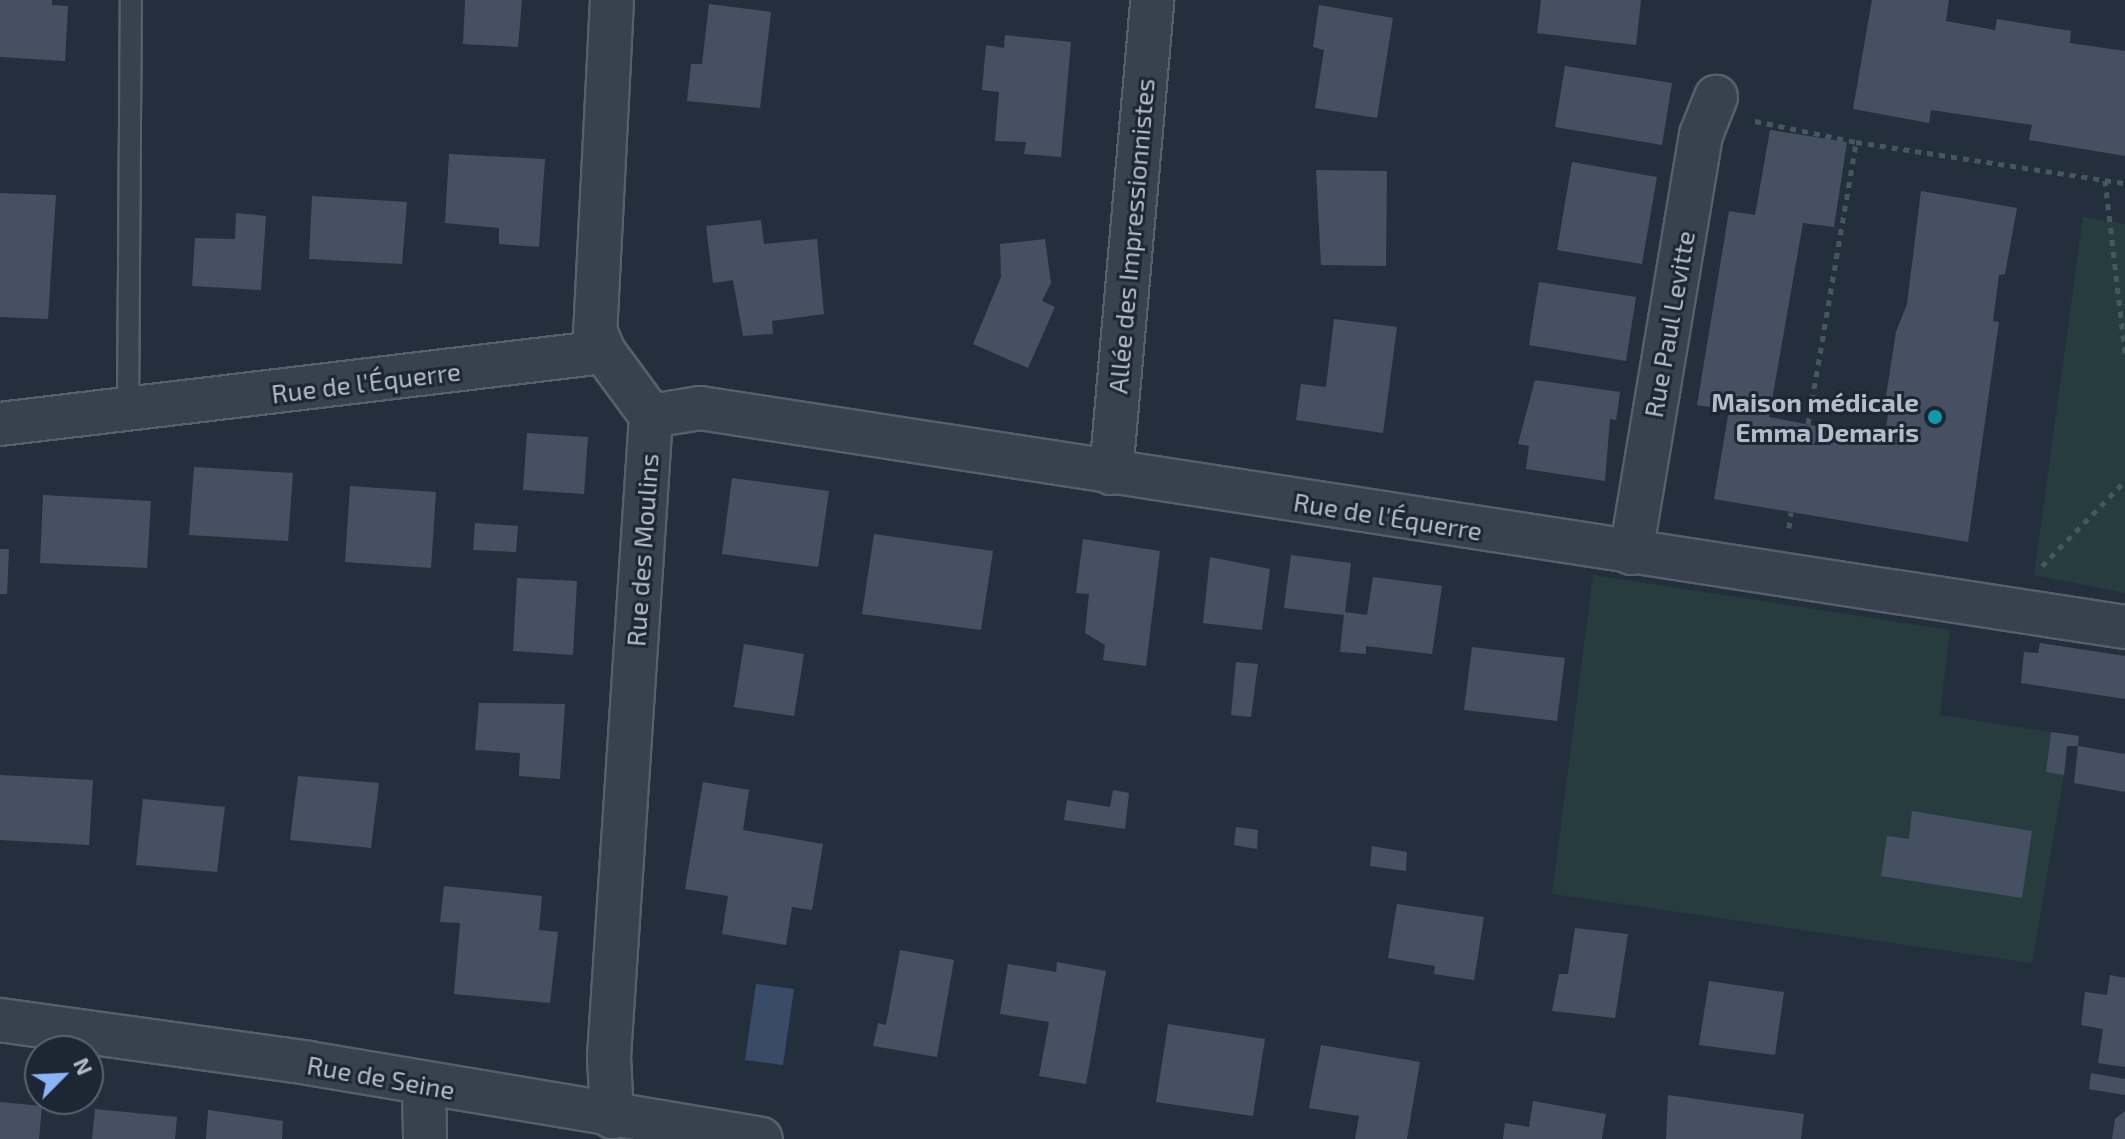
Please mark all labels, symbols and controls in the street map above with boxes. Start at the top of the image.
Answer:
street label: Allée des Impressionnistes [1102,77,1160,395]
street label: Rue Paul Levitte [1637,228,1701,420]
street label: Rue de l'Équerre [270,355,462,409]
place label: Maison médicale Emma Demaris [1711,386,1919,448]
marker: Maison médicale Emma Demaris [1926,408,1944,426]
street label: Rue des Moulins [620,452,664,648]
street label: Rue de l'Équerre [1291,486,1485,546]
north arrow [24,1035,104,1115]
street label: Rue de Seine [305,1049,457,1105]
text: N [69,1053,99,1079]

